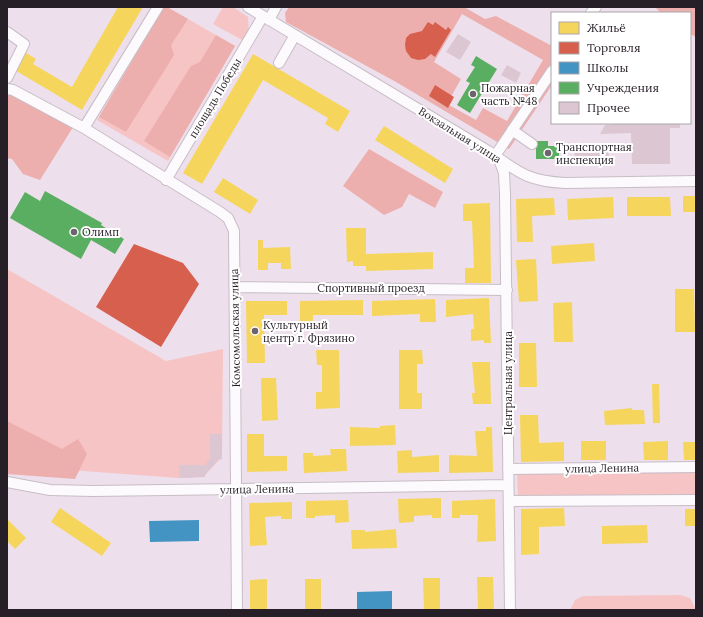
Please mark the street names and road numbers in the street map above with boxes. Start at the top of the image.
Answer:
street label: площадь Победы [186,56,244,140]
street label: Вокзальная улица [416,104,504,166]
street label: Комсомольская улица [227,268,243,387]
street label: Спортивный проезд [317,281,425,295]
street label: Центральная улица [501,331,515,435]
street label: улица Ленина [565,460,640,476]
street label: улица Ленина [220,481,295,497]

